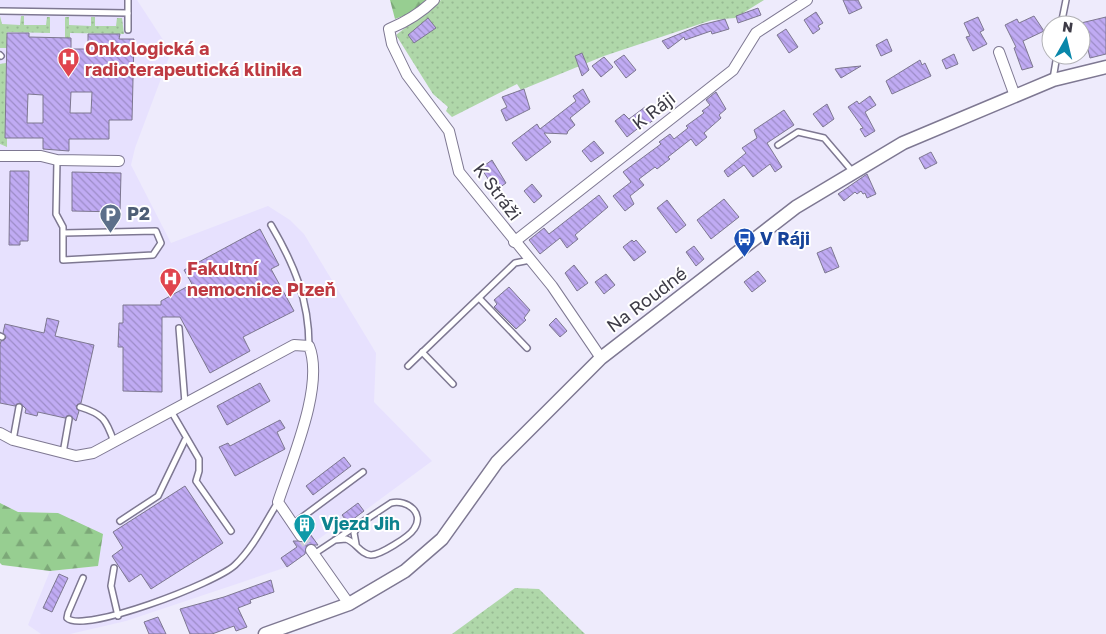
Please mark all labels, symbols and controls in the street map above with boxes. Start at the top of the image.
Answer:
north arrow [1041,15,1091,65]
text: N [1061,17,1074,36]
place label: Onkologická a radioterapeutická klinika [85,37,302,80]
hospital icon: Onkologická a radioterapeutická klinika [57,47,81,78]
street label: K Ráji [627,87,679,134]
street label: K Stráži [469,158,527,224]
parking icon: P2 [99,202,123,233]
place label: P2 [127,202,150,224]
bus stop icon: V Ráji [732,227,756,258]
place label: V Ráji [760,227,810,249]
place label: Fakultní nemocnice Plzeň [187,257,336,300]
street label: Na Roudné [602,262,691,336]
hospital icon: Fakultní nemocnice Plzeň [159,267,183,298]
building icon: Vjezd Jih [293,512,317,543]
place label: Vjezd Jih [321,512,400,534]

